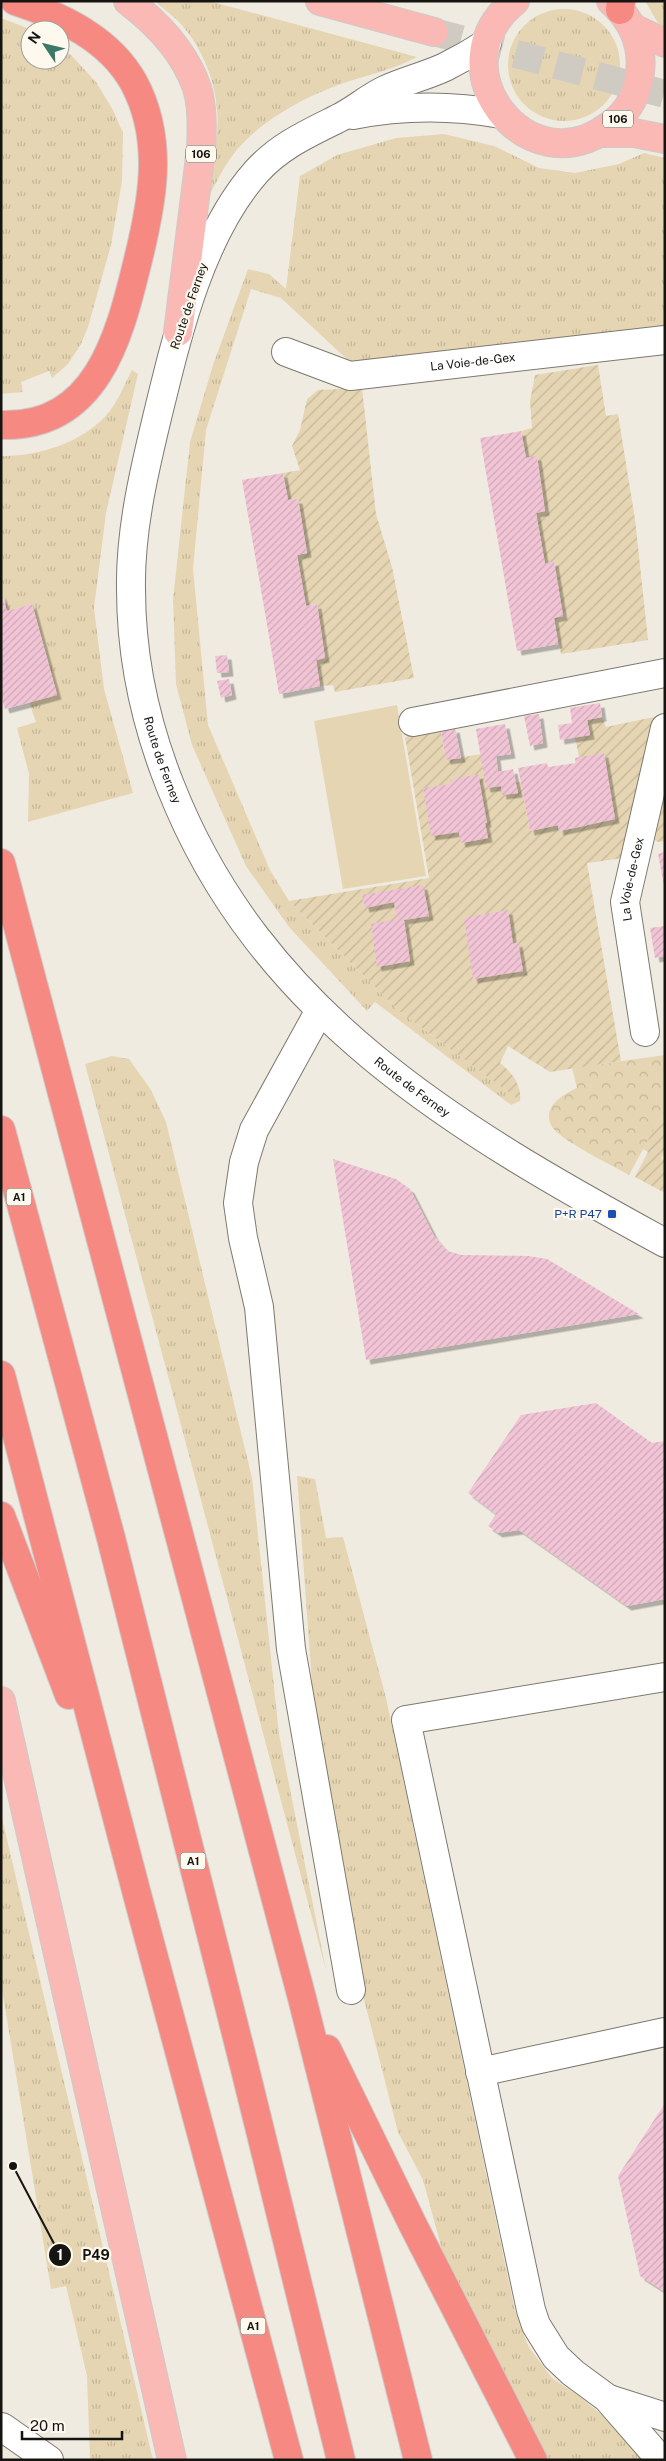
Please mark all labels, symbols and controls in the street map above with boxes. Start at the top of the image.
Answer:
north arrow [20,20,70,70]
text: N [25,28,44,47]
road number: 106 [603,110,633,128]
road number: 106 [186,146,216,162]
street label: Route de Ferney [168,260,211,351]
street label: La Voie-de-Gex [430,350,516,374]
street label: Route de Ferney [141,715,184,806]
street label: La Voie-de-Gex [617,836,647,922]
street label: Route de Ferney [371,1054,453,1120]
road number: A1 [6,1188,32,1206]
place label: P+R P47 [554,1207,602,1221]
marker: P+R P47 [606,1208,618,1220]
road number: A1 [180,1852,206,1870]
callout: P49 [48,2240,120,2269]
text: 1 [57,2246,63,2263]
text: P49 [82,2247,110,2263]
road number: A1 [240,2318,266,2334]
scale bar [22,2408,122,2440]
text: 20 m [30,2417,65,2434]

